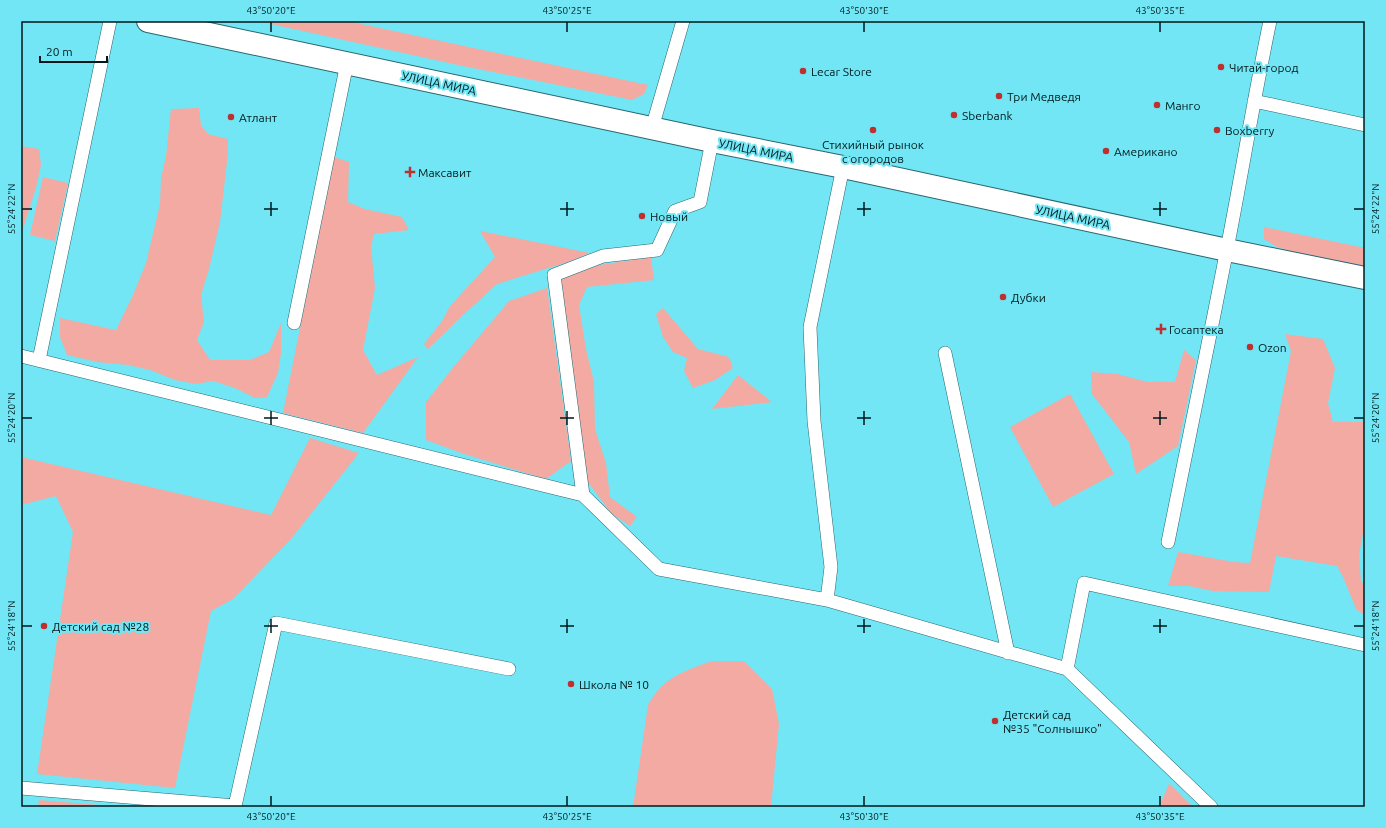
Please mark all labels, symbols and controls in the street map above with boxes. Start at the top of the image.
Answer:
text: 43°50'20"E [246,5,296,16]
text: 43°50'25"E [542,5,592,16]
text: 43°50'30"E [839,5,889,16]
text: 43°50'35"E [1135,5,1185,16]
scale bar [40,38,107,64]
text: 20 m [46,45,73,58]
place label: Читай-город [1229,61,1299,74]
marker: Читай-город [1216,62,1226,72]
place label: Lecar Store [811,65,872,78]
marker: Lecar Store [798,66,808,76]
street label: УЛИЦА МИРА [401,69,478,97]
place label: Три Медведя [1007,90,1081,103]
marker: Три Медведя [994,91,1004,101]
place label: Манго [1165,99,1200,112]
marker: Манго [1152,100,1162,110]
place label: Sberbank [962,109,1013,122]
marker: Sberbank [949,110,959,120]
place label: Атлант [239,111,278,124]
marker: Атлант [226,112,236,122]
place label: Boxberry [1225,124,1275,137]
marker: Стихийный рынок с огородов [868,125,878,135]
marker: Boxberry [1212,125,1222,135]
street label: УЛИЦА МИРА [718,136,795,164]
place label: Стихийный рынок с огородов [822,138,924,165]
place label: Американо [1114,145,1178,158]
marker: Американо [1101,146,1111,156]
place label: Максавит [418,166,472,179]
marker: Максавит [405,167,415,177]
text: 55°24'22"N [6,184,17,234]
text: 55°24'22"N [1370,184,1381,234]
street label: УЛИЦА МИРА [1035,203,1112,231]
place label: Новый [650,210,688,223]
marker: Новый [637,211,647,221]
place label: Дубки [1011,291,1046,304]
marker: Дубки [998,292,1008,302]
place label: Госаптека [1169,323,1224,336]
marker: Госаптека [1156,324,1166,334]
place label: Ozon [1258,341,1287,354]
marker: Ozon [1245,342,1255,352]
text: 55°24'20"N [6,393,17,443]
text: 55°24'20"N [1370,393,1381,443]
text: 55°24'18"N [6,601,17,651]
text: 55°24'18"N [1370,601,1381,651]
place label: Детский сад №28 [52,620,150,633]
marker: Детский сад №28 [39,621,49,631]
place label: Школа № 10 [579,678,649,691]
marker: Школа № 10 [566,679,576,689]
place label: Детский сад №35 "Солнышко" [1003,708,1102,735]
marker: Детский сад №35 "Солнышко" [990,716,1000,726]
text: 43°50'20"E [246,811,296,822]
text: 43°50'25"E [542,811,592,822]
text: 43°50'30"E [839,811,889,822]
text: 43°50'35"E [1135,811,1185,822]

